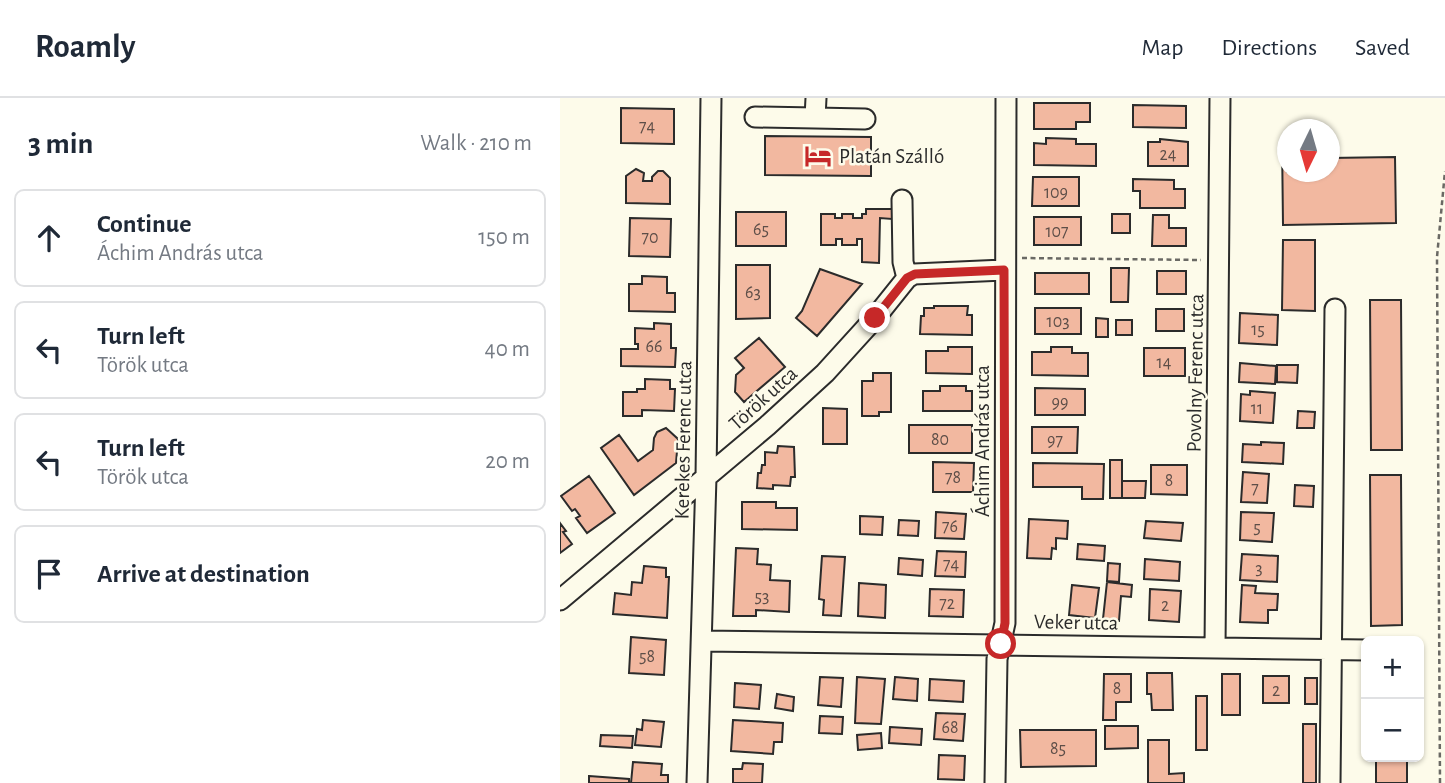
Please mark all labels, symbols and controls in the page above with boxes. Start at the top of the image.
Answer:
text: Roamly [35,31,135,64]
text: Map [1141,36,1183,60]
text: Directions [1221,36,1317,60]
text: Saved [1355,36,1410,60]
house number: 74 [639,118,655,136]
north arrow [1277,119,1340,182]
text: 3 min [28,129,93,159]
text: Walk · 210 m [420,132,532,155]
hotel icon: Platán Szálló [803,141,833,171]
place label: Platán Szálló [839,146,944,167]
house number: 24 [1160,146,1177,164]
house number: 109 [1044,184,1068,202]
text: Continue [97,211,192,237]
icon: ahead [30,219,68,257]
house number: 65 [753,221,769,239]
house number: 107 [1045,223,1069,241]
text: 150 m [478,226,530,249]
house number: 70 [641,229,659,247]
text: Áchim András utca [97,242,263,265]
house number: 63 [745,284,761,302]
street label: Povolny Ferenc utca [1184,293,1207,452]
route end [859,302,890,333]
house number: 103 [1046,313,1070,331]
house number: 15 [1251,321,1265,339]
text: Turn left [97,323,185,349]
icon: left [30,331,68,369]
text: 40 m [485,338,530,361]
house number: 66 [646,338,662,356]
text: Török utca [97,354,189,377]
house number: 14 [1157,354,1172,372]
street label: Kerekes Ferenc utca [672,360,695,520]
street label: Török utca [725,362,802,434]
street label: Áchim András utca [970,365,993,517]
house number: 99 [1052,394,1068,412]
house number: 11 [1251,400,1263,418]
house number: 80 [931,431,949,449]
house number: 97 [1047,432,1063,450]
text: Turn left [97,435,185,461]
icon: left [30,443,68,481]
text: 20 m [485,450,530,473]
text: Török utca [97,466,189,489]
house number: 78 [945,469,961,487]
house number: 8 [1165,472,1173,490]
house number: 7 [1251,480,1259,498]
house number: 76 [942,518,958,536]
house number: 5 [1253,519,1261,537]
icon: arrive [30,555,68,593]
house number: 74 [943,556,959,574]
house number: 3 [1255,560,1263,578]
text: Arrive at destination [97,561,310,587]
house number: 53 [755,588,769,606]
house number: 72 [939,595,955,613]
house number: 2 [1161,597,1169,615]
street label: Veker utca [1034,611,1119,634]
route start [985,628,1016,659]
map controls [1361,636,1424,762]
button: + [1361,636,1424,699]
house number: 58 [639,648,655,666]
house number: 8 [1113,680,1121,698]
house number: 2 [1272,682,1280,700]
button: − [1361,699,1424,762]
house number: 68 [942,719,959,737]
house number: 85 [1050,740,1066,758]

